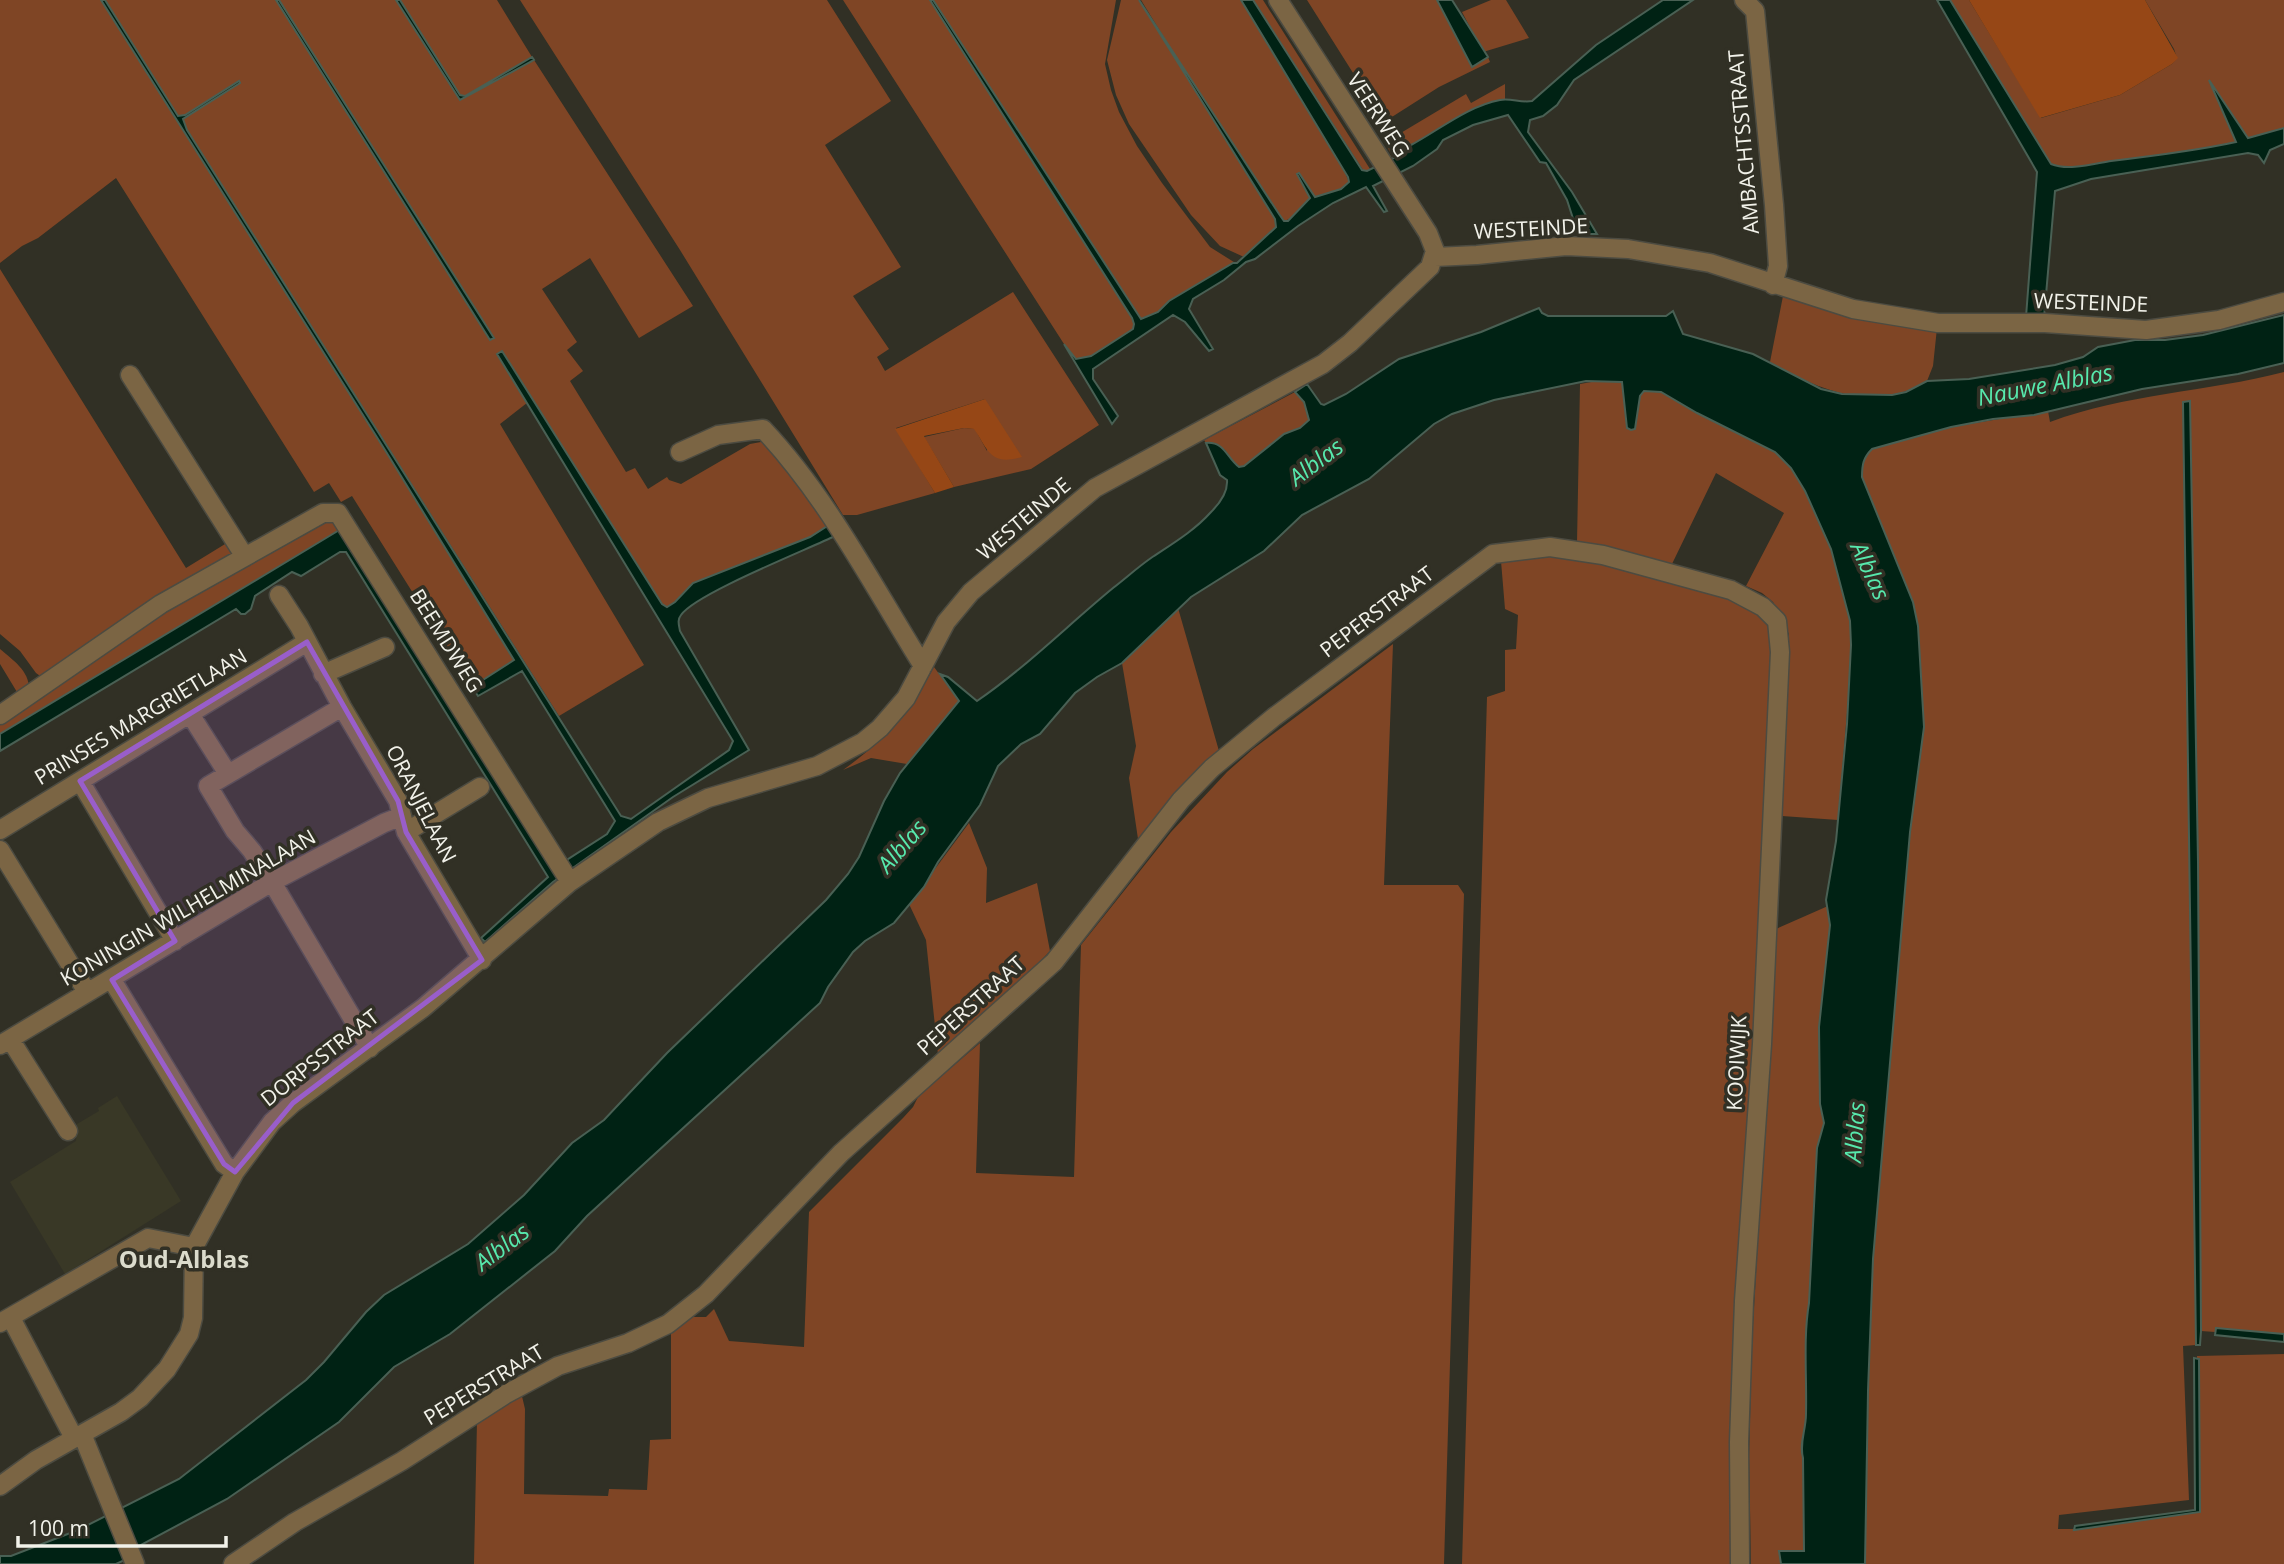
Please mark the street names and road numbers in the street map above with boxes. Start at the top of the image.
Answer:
street label: AMBACHTSSTRAAT [1721,48,1765,235]
street label: VEERWEG [1341,67,1416,162]
street label: WESTEINDE [1473,211,1589,245]
street label: WESTEINDE [2033,286,2149,318]
street label: WESTEINDE [971,471,1076,566]
street label: PEPERSTRAAT [1314,559,1439,663]
street label: BEEMDWEG [404,583,490,698]
street label: PRINSES MARGRIETLAAN [29,642,252,791]
street label: ORANJELAAN [380,740,464,867]
street label: KONINGIN WILHELMINALAAN [55,822,320,992]
street label: PEPERSTRAAT [911,949,1030,1061]
street label: DORPSSTRAAT [254,1002,385,1112]
street label: KOOIWIJK [1720,1015,1752,1111]
street label: PEPERSTRAAT [418,1337,549,1431]

